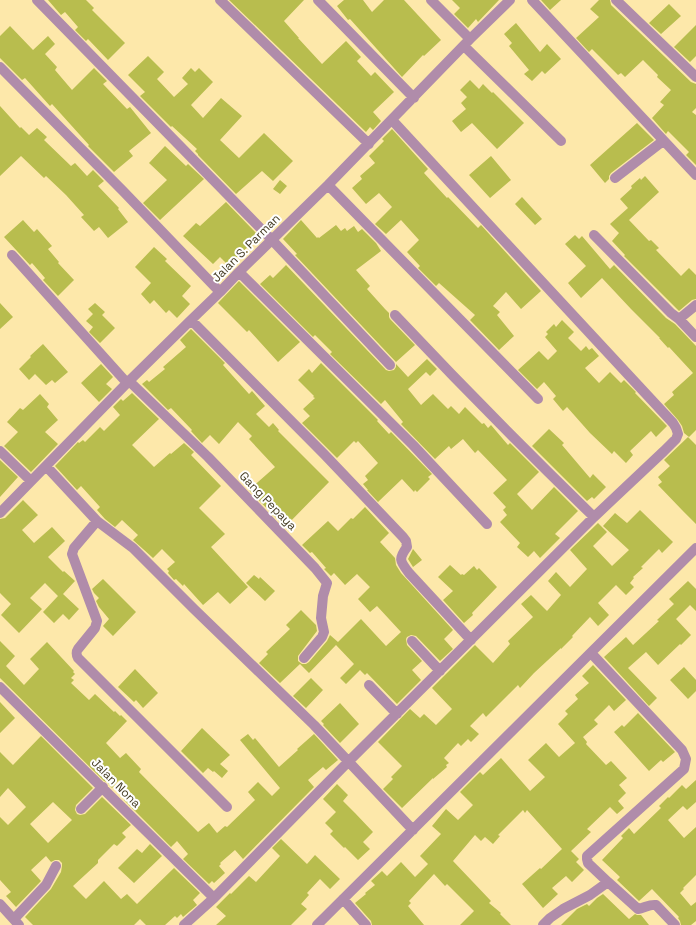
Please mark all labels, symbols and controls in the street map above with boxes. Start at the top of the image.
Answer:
street label: Jalan S. Parman [208,210,284,286]
street label: Gang Pepaya [236,468,300,534]
street label: Jalan Nona [88,755,144,811]

